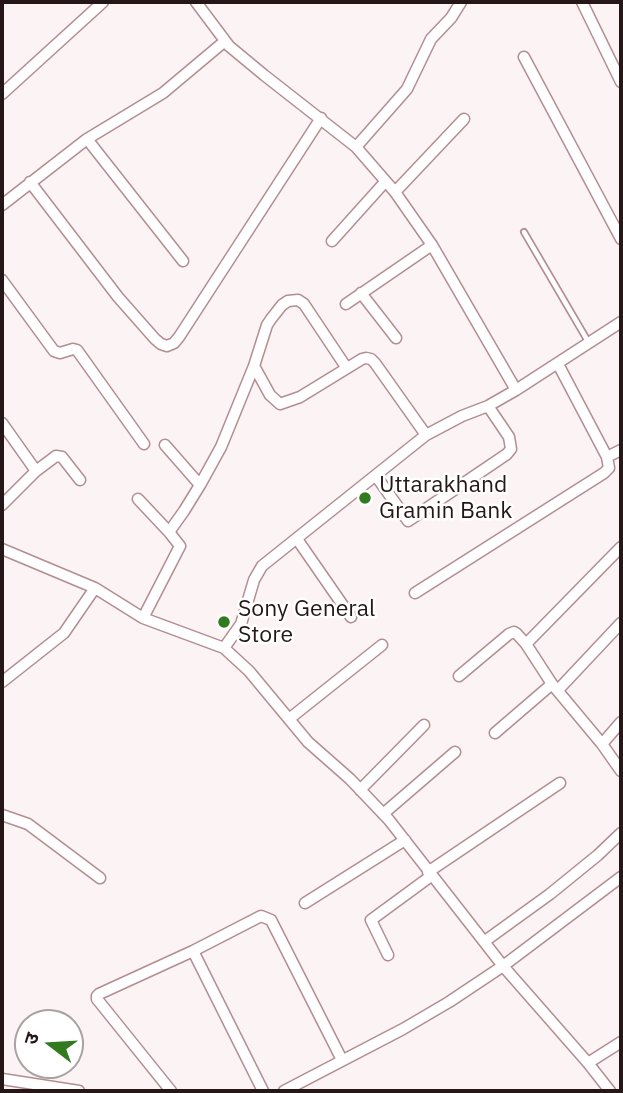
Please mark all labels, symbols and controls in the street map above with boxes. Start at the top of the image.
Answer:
place label: Uttarakhand Gramin Bank [379,471,512,525]
marker: Uttarakhand Gramin Bank [357,490,373,506]
place label: Sony General Store [238,595,375,649]
marker: Sony General Store [216,614,232,630]
north arrow [14,1009,84,1079]
text: उ [18,1030,44,1047]

